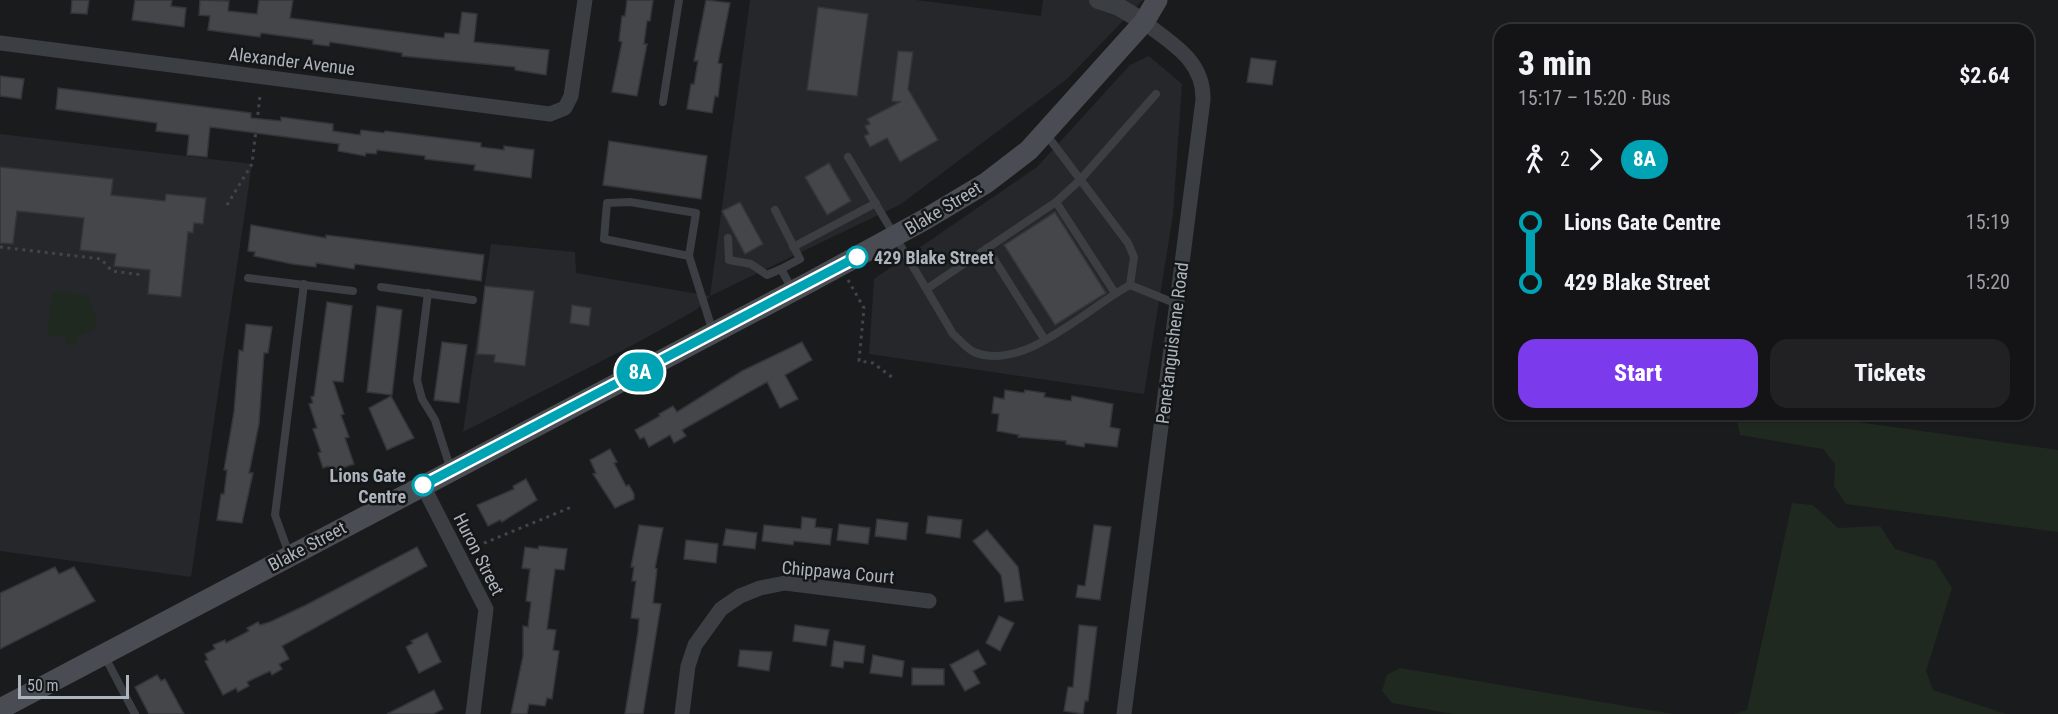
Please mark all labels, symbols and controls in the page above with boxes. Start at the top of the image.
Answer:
street label: Alexander Avenue [228,43,356,79]
text: 3 min [1518,44,1592,83]
text: $2.64 [1959,63,2010,88]
text: 15:17 – 15:20 · Bus [1518,86,1671,110]
icon: walk [1518,143,1551,176]
icon: forward [1579,143,1612,176]
text: 2 [1560,147,1570,171]
text: 8A [1633,147,1656,171]
street label: Blake Street [901,177,985,239]
text: Lions Gate Centre [1564,210,1721,235]
text: 15:19 [1966,210,2010,234]
marker: 429 Blake Street [846,246,868,268]
place label: 429 Blake Street [874,247,994,268]
street label: Penetanguishene Road [1152,261,1192,425]
text: 429 Blake Street [1564,270,1710,295]
text: 15:20 [1966,270,2010,294]
button: Start [1518,339,1758,408]
button: Tickets [1770,339,2010,408]
line badge: 8A [613,352,667,392]
text: 8A [628,360,652,384]
place label: Lions Gate Centre [330,465,406,507]
marker: Lions Gate Centre [412,474,434,496]
street label: Huron Street [449,509,509,599]
street label: Blake Street [264,517,350,575]
street label: Chippawa Court [781,557,895,587]
scale bar [18,672,129,700]
text: 50 m [27,676,59,695]

